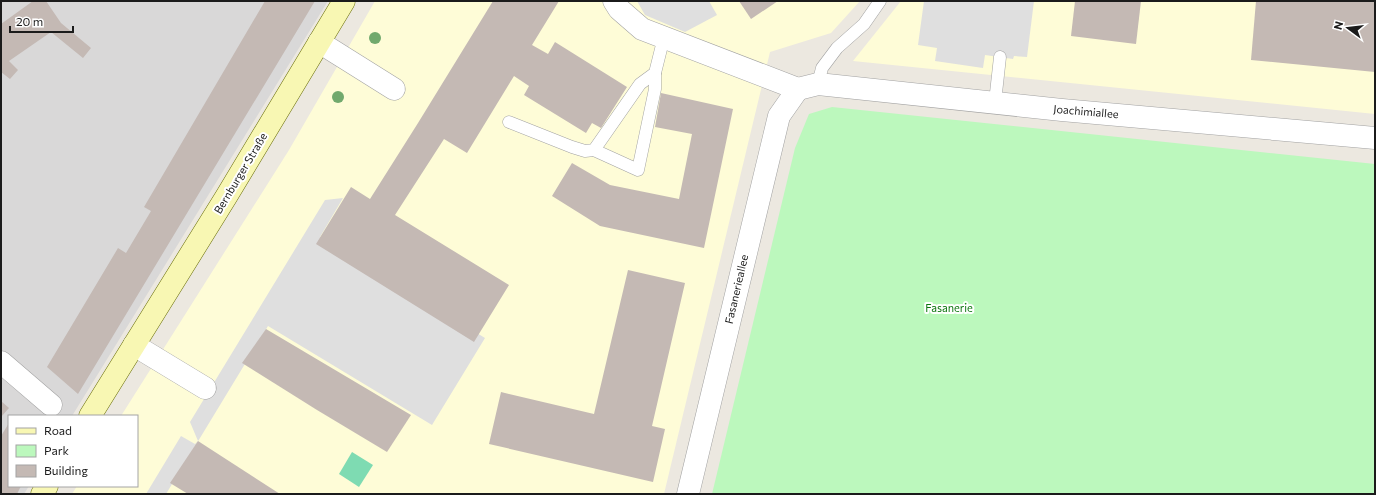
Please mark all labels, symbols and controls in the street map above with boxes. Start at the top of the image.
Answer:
scale bar [10,8,73,34]
north arrow [1328,8,1368,48]
text: 20 m [16,14,43,28]
text: N [1331,20,1345,31]
street label: Joachimiallee [1053,102,1119,121]
street label: Bernburger Straße [211,130,269,216]
street label: Fasanerieallee [722,253,750,325]
park label: Fasanerie [925,301,973,314]
legend [8,415,138,487]
text: Road [44,423,72,437]
text: Park [44,443,70,457]
text: Building [44,463,88,477]

